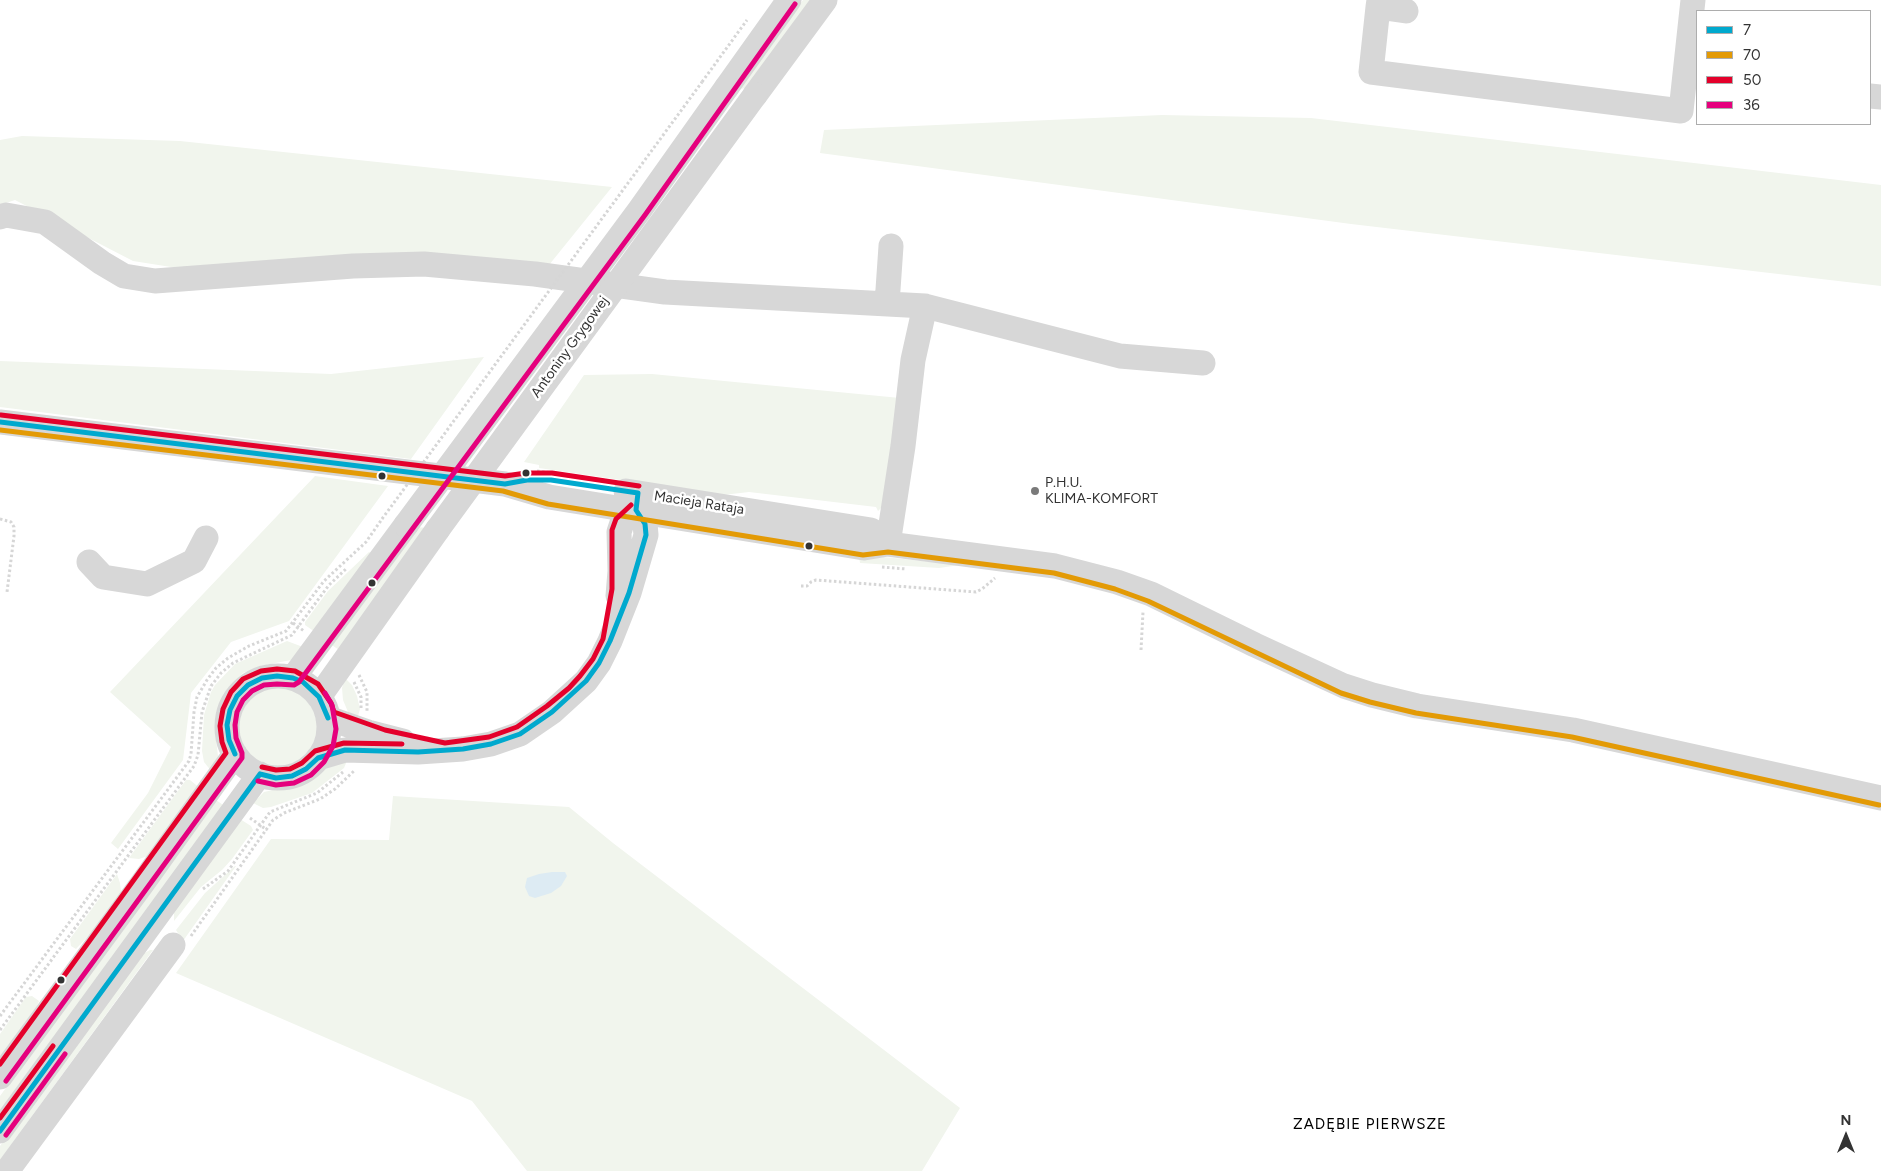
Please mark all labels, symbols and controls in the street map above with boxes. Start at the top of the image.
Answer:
legend [1696,10,1871,125]
text: 7 [1743,21,1751,39]
text: 70 [1743,46,1761,64]
text: 50 [1743,71,1761,89]
text: 36 [1743,96,1760,114]
street label: Antoniny Grygowej [528,293,612,401]
unlabelled marker [521,468,531,478]
unlabelled marker [377,471,387,481]
place label: P.H.U. KLIMA-KOMFORT [1045,475,1158,508]
marker: P.H.U. KLIMA-KOMFORT [1029,485,1041,497]
street label: Macieja Rataja [653,488,745,518]
unlabelled marker [804,541,814,551]
unlabelled marker [367,578,377,588]
unlabelled marker [56,975,66,985]
north arrow [1821,1111,1871,1161]
text: N [1841,1112,1851,1129]
district label: ZADĘBIE PIERWSZE [1291,1116,1449,1134]

